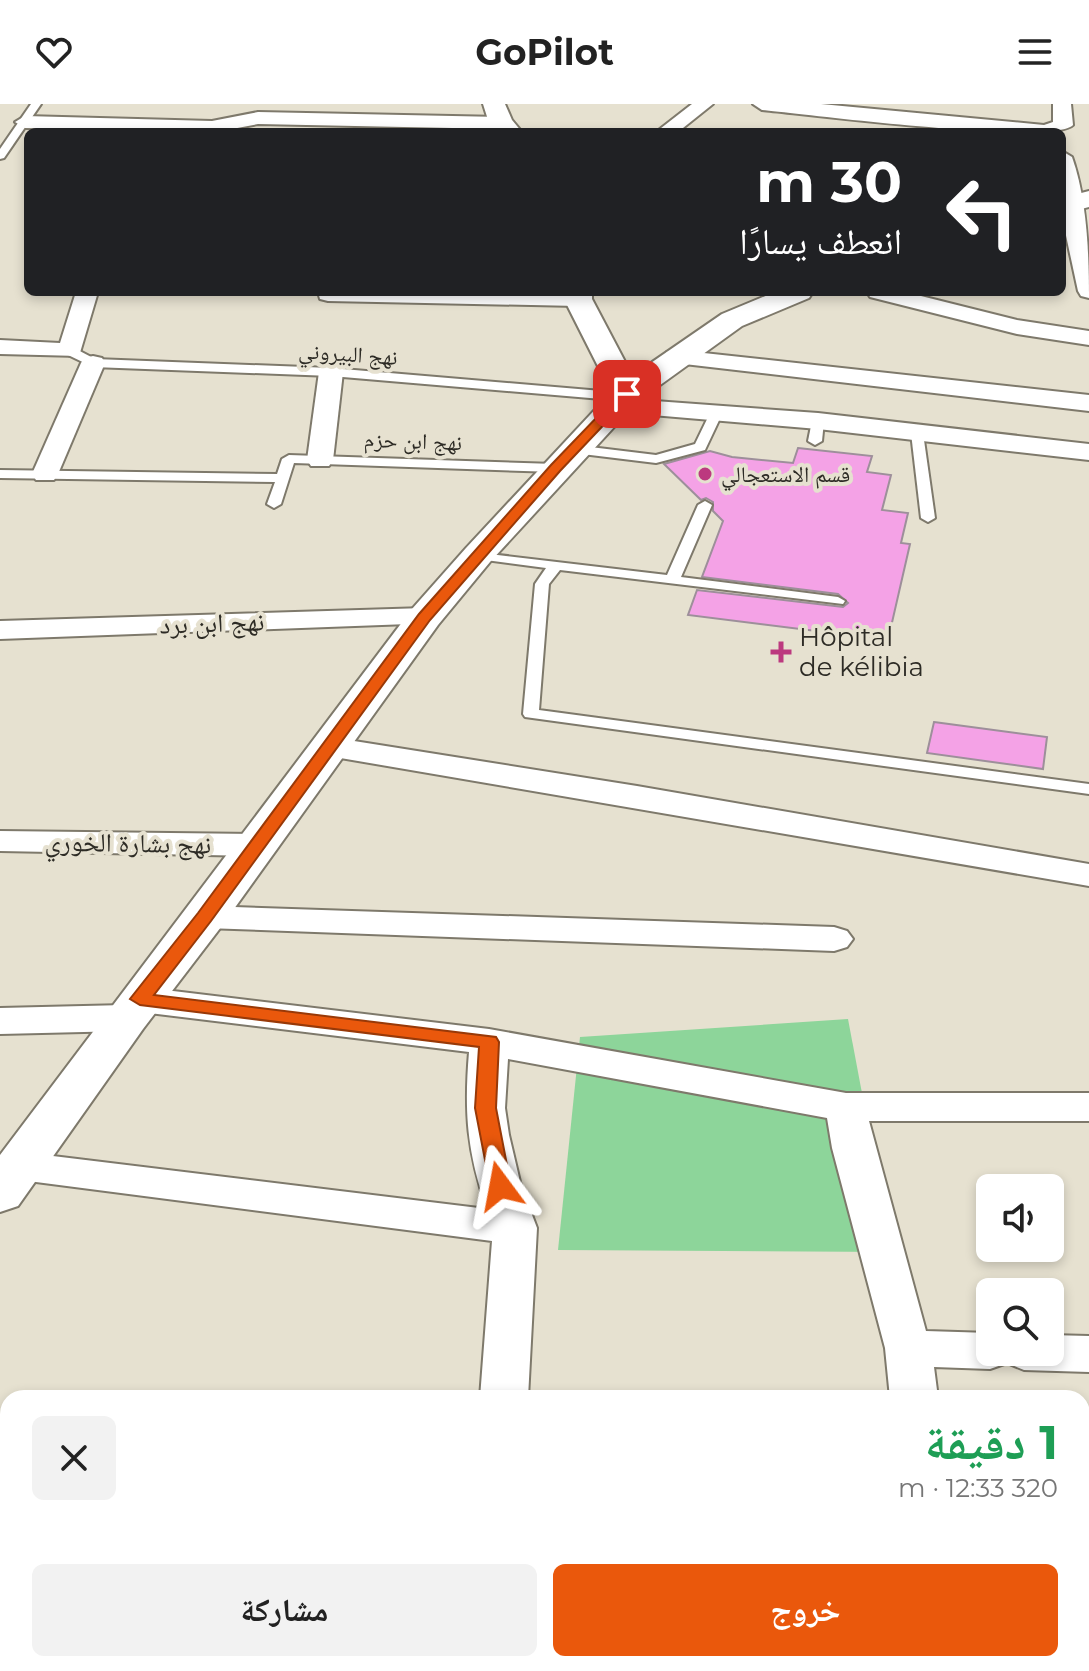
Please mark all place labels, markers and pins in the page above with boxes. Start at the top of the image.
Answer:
pin [593,360,661,428]
place label: قسم الاستعجالي [721,461,850,491]
marker: قسم الاستعجالي [696,465,714,483]
place label: Hôpital de kélibia [799,621,924,683]
marker: Hôpital de kélibia [770,641,792,663]

